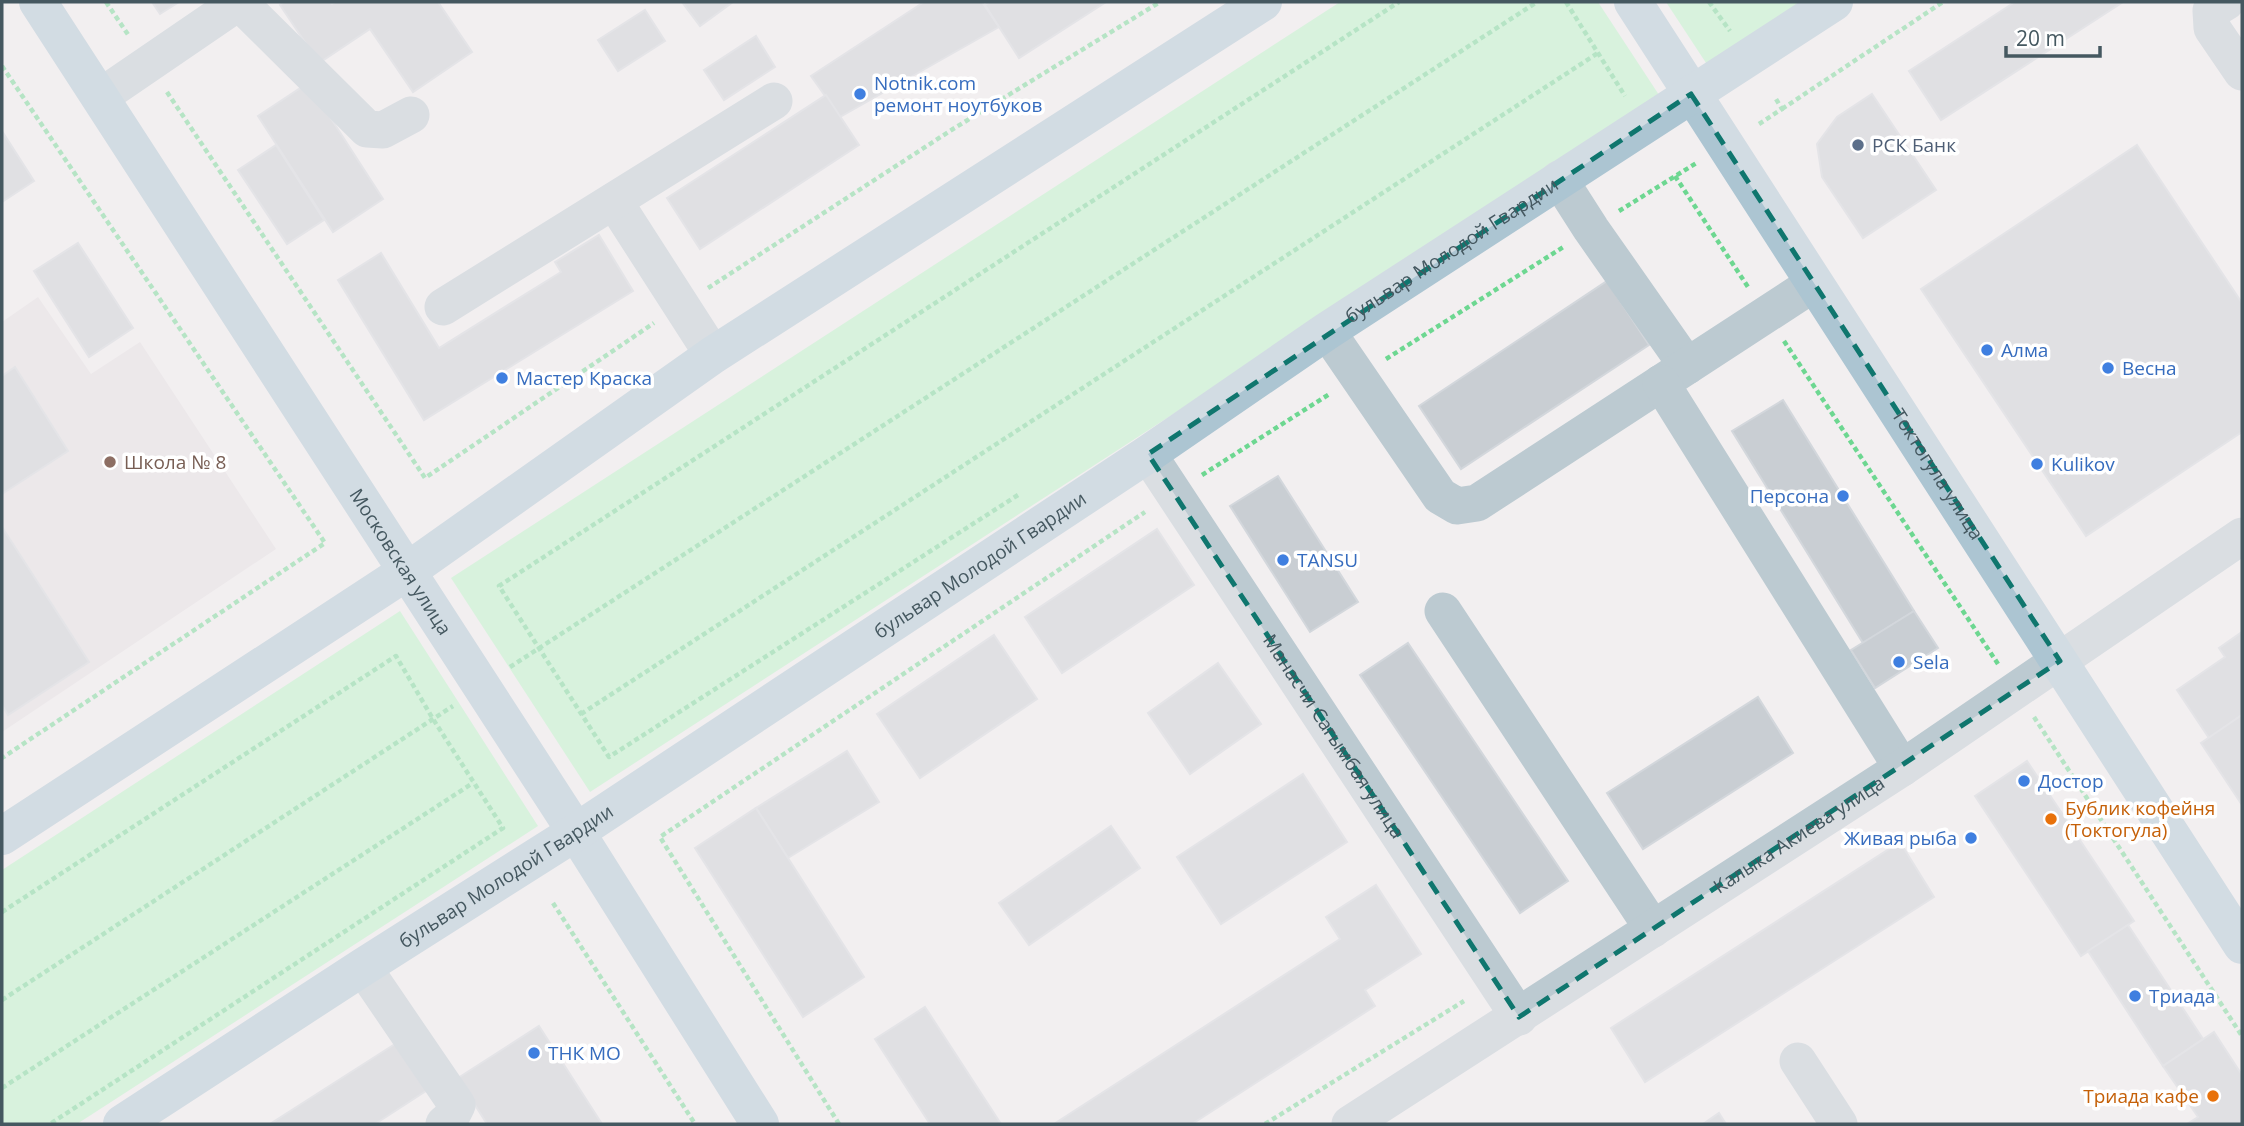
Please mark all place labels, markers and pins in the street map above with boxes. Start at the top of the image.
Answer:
place label: Notnik.com ремонт ноутбуков [874,70,1043,118]
marker: Notnik.com ремонт ноутбуков [852,86,868,102]
place label: РСК Банк [1872,132,1956,158]
marker: РСК Банк [1850,137,1866,153]
place label: Алма [2001,337,2048,363]
marker: Алма [1979,342,1995,358]
place label: Весна [2122,355,2177,381]
marker: Весна [2100,360,2116,376]
place label: Мастер Краска [516,365,652,391]
marker: Мастер Краска [494,370,510,386]
place label: Школа № 8 [124,449,226,475]
place label: Kulikov [2051,451,2115,477]
marker: Школа № 8 [102,454,118,470]
marker: Kulikov [2029,456,2045,472]
place label: Персона [1750,483,1829,509]
marker: Персона [1835,488,1851,504]
place label: TANSU [1297,547,1358,573]
marker: TANSU [1275,552,1291,568]
place label: Sela [1913,649,1949,675]
marker: Sela [1891,654,1907,670]
place label: Достор [2038,768,2104,794]
marker: Достор [2016,773,2032,789]
place label: Бублик кофейня (Токтогула) [2065,795,2215,843]
marker: Бублик кофейня (Токтогула) [2043,811,2059,827]
place label: Живая рыба [1844,825,1957,851]
marker: Живая рыба [1963,830,1979,846]
place label: Триада [2149,983,2215,1009]
marker: Триада [2127,988,2143,1004]
place label: ТНК МО [548,1040,621,1066]
marker: ТНК МО [526,1045,542,1061]
place label: Триада кафе [2083,1083,2199,1109]
marker: Триада кафе [2205,1088,2221,1104]

